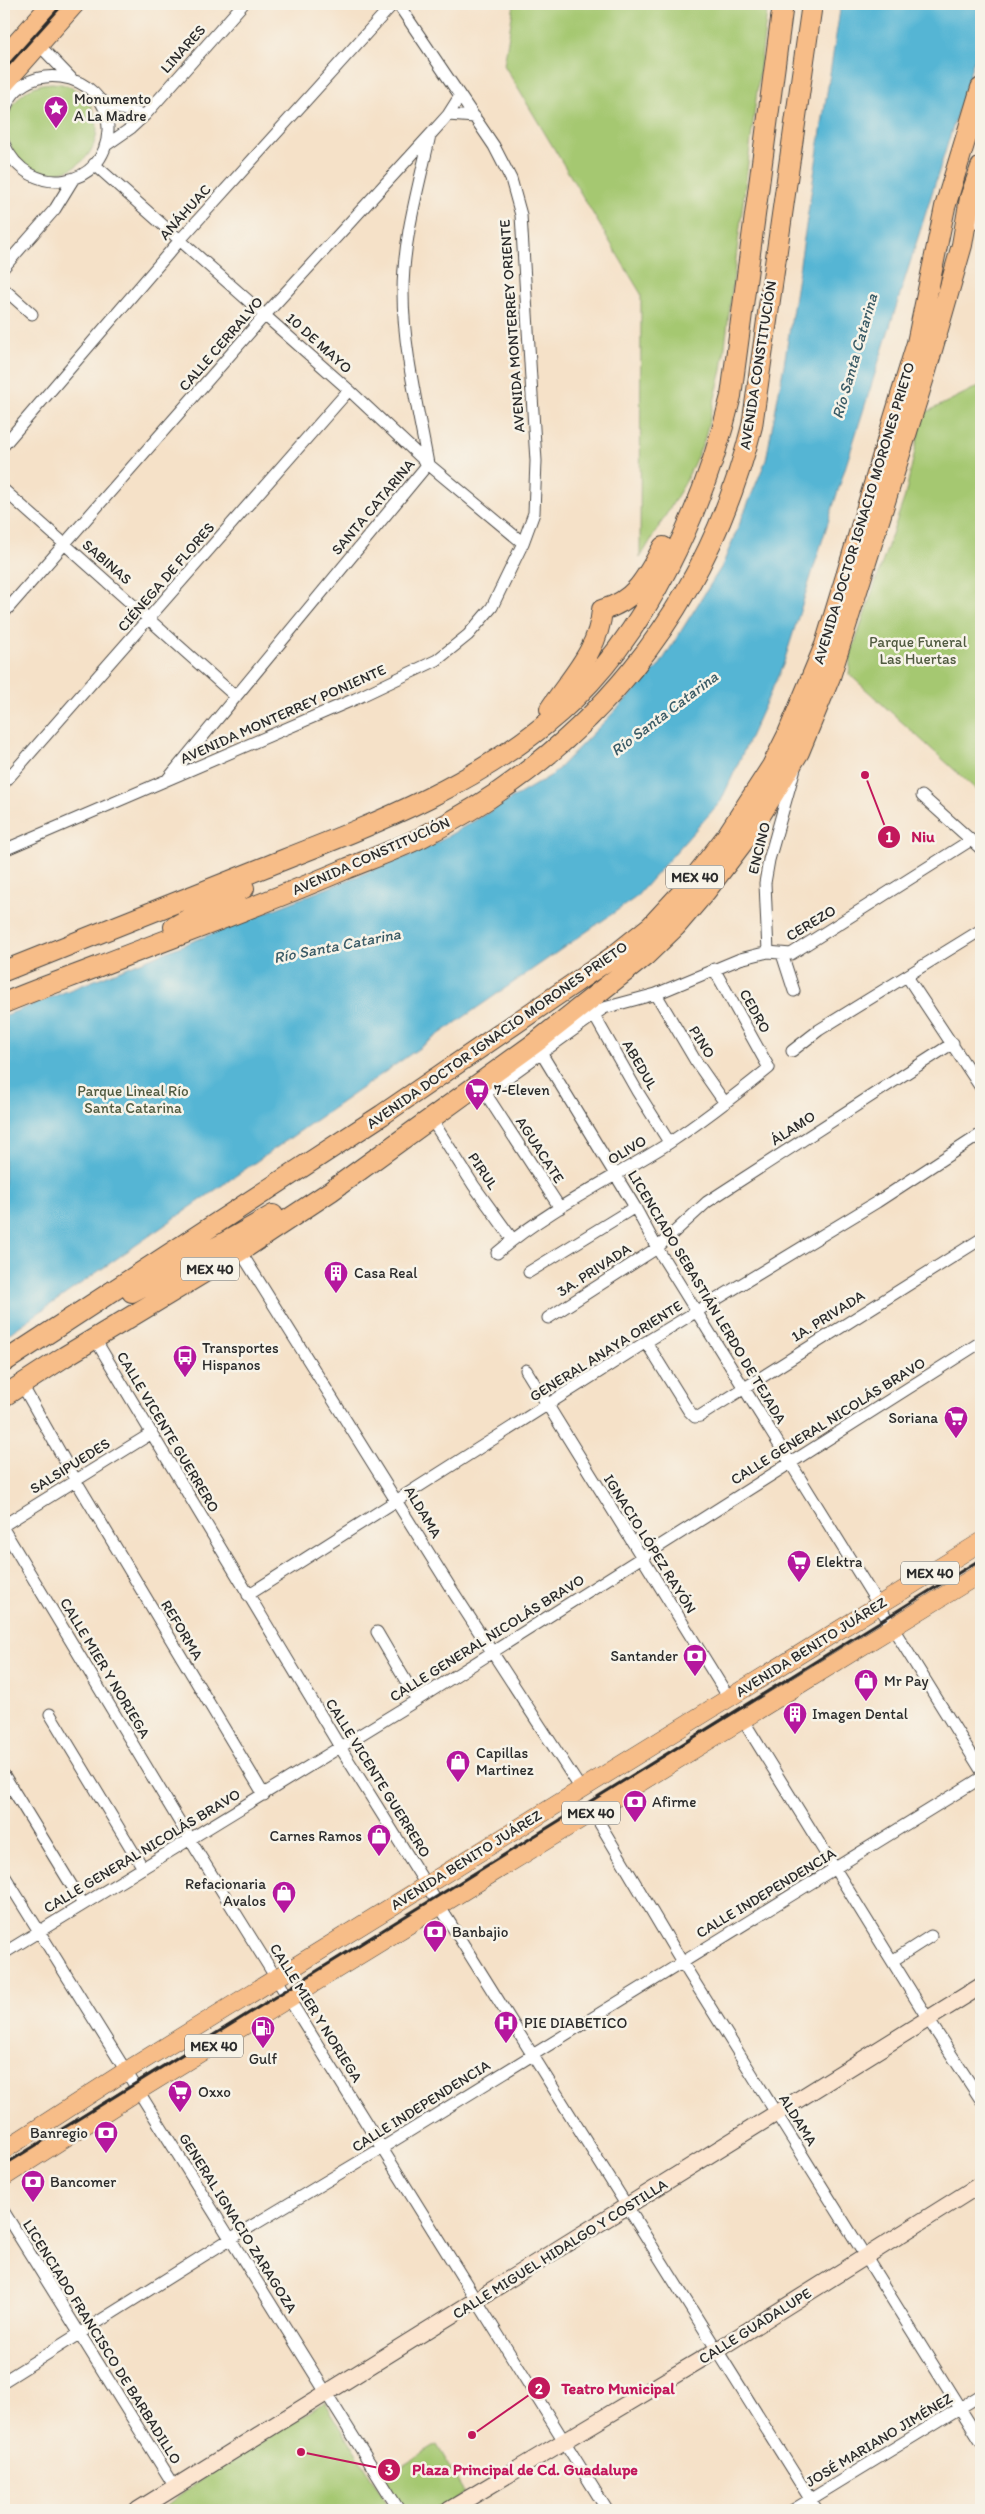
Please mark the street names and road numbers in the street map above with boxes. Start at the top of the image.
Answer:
street label: LINARES [157,21,209,77]
street label: ANÁHUAC [155,180,215,244]
street label: AVENIDA MONTERREY ORIENTE [496,219,528,433]
street label: AVENIDA CONSTITUCIÓN [736,279,780,451]
street label: CALLE CERRALVO [175,293,267,395]
street label: 10 DE MAYO [282,309,356,377]
street label: AVENIDA DOCTOR IGNACIO MORONES PRIETO [809,360,919,666]
street label: SANTA CATARINA [328,455,419,559]
street label: CIÉNEGA DE FLORES [114,519,218,635]
street label: SABINAS [79,536,135,588]
street label: AVENIDA MONTERREY PONIENTE [177,660,389,768]
street label: AVENIDA CONSTITUCIÓN [289,813,453,899]
street label: ENCINO [744,820,774,876]
road number: MEX 40 [666,866,724,889]
street label: CEREZO [783,901,839,945]
street label: AVENIDA DOCTOR IGNACIO MORONES PRIETO [363,937,631,1133]
street label: CEDRO [736,986,774,1036]
street label: PINO [685,1022,719,1062]
street label: ABEDUL [619,1037,662,1094]
street label: ÁLAMO [767,1107,819,1149]
street label: AGUACATE [512,1113,568,1187]
street label: OLIVO [604,1131,650,1169]
street label: PIRUL [464,1149,502,1193]
street label: LICENCIADO SEBASTIÁN LERDO DE TEJADA [624,1167,790,1427]
street label: 3A. PRIVADA [554,1239,635,1301]
road number: MEX 40 [181,1258,239,1280]
street label: 1A. PRIVADA [788,1286,868,1346]
street label: GENERAL ANAYA ORIENTE [526,1297,686,1405]
street label: CALLE VICENTE GUERRERO [113,1348,223,1516]
street label: CALLE GENERAL NICOLÁS BRAVO [727,1353,929,1489]
street label: SALSIPUEDES [27,1434,113,1498]
street label: IGNACIO LÓPEZ RAYÓN [600,1471,700,1617]
street label: ALDAMA [400,1483,446,1542]
road number: MEX 40 [901,1562,959,1585]
street label: CALLE GENERAL NICOLÁS BRAVO [386,1570,588,1706]
street label: AVENIDA BENITO JUÁREZ [732,1593,890,1701]
street label: CALLE MIER Y NORIEGA [56,1595,154,1742]
street label: REFORMA [157,1597,207,1664]
street label: CALLE VICENTE GUERRERO [322,1695,435,1861]
street label: CALLE GENERAL NICOLÁS BRAVO [40,1785,244,1917]
road number: MEX 40 [562,1802,620,1825]
street label: AVENIDA BENITO JUÁREZ [387,1806,545,1914]
street label: CALLE INDEPENDENCIA [693,1844,839,1942]
street label: CALLE MIER Y NORIEGA [266,1940,366,2086]
road number: MEX 40 [185,2034,243,2058]
street label: CALLE INDEPENDENCIA [348,2056,494,2156]
street label: ALDAMA [775,2091,821,2150]
street label: GENERAL IGNACIO ZARAGOZA [175,2130,301,2316]
street label: CALLE MIGUEL HIDALGO Y COSTILLA [449,2175,671,2323]
street label: LICENCIADO FRANCISCO DE BARBADILLO [19,2216,185,2468]
street label: CALLE GUADALUPE [695,2284,815,2368]
street label: JOSÉ MARIANO JIMÉNEZ [802,2389,956,2491]

